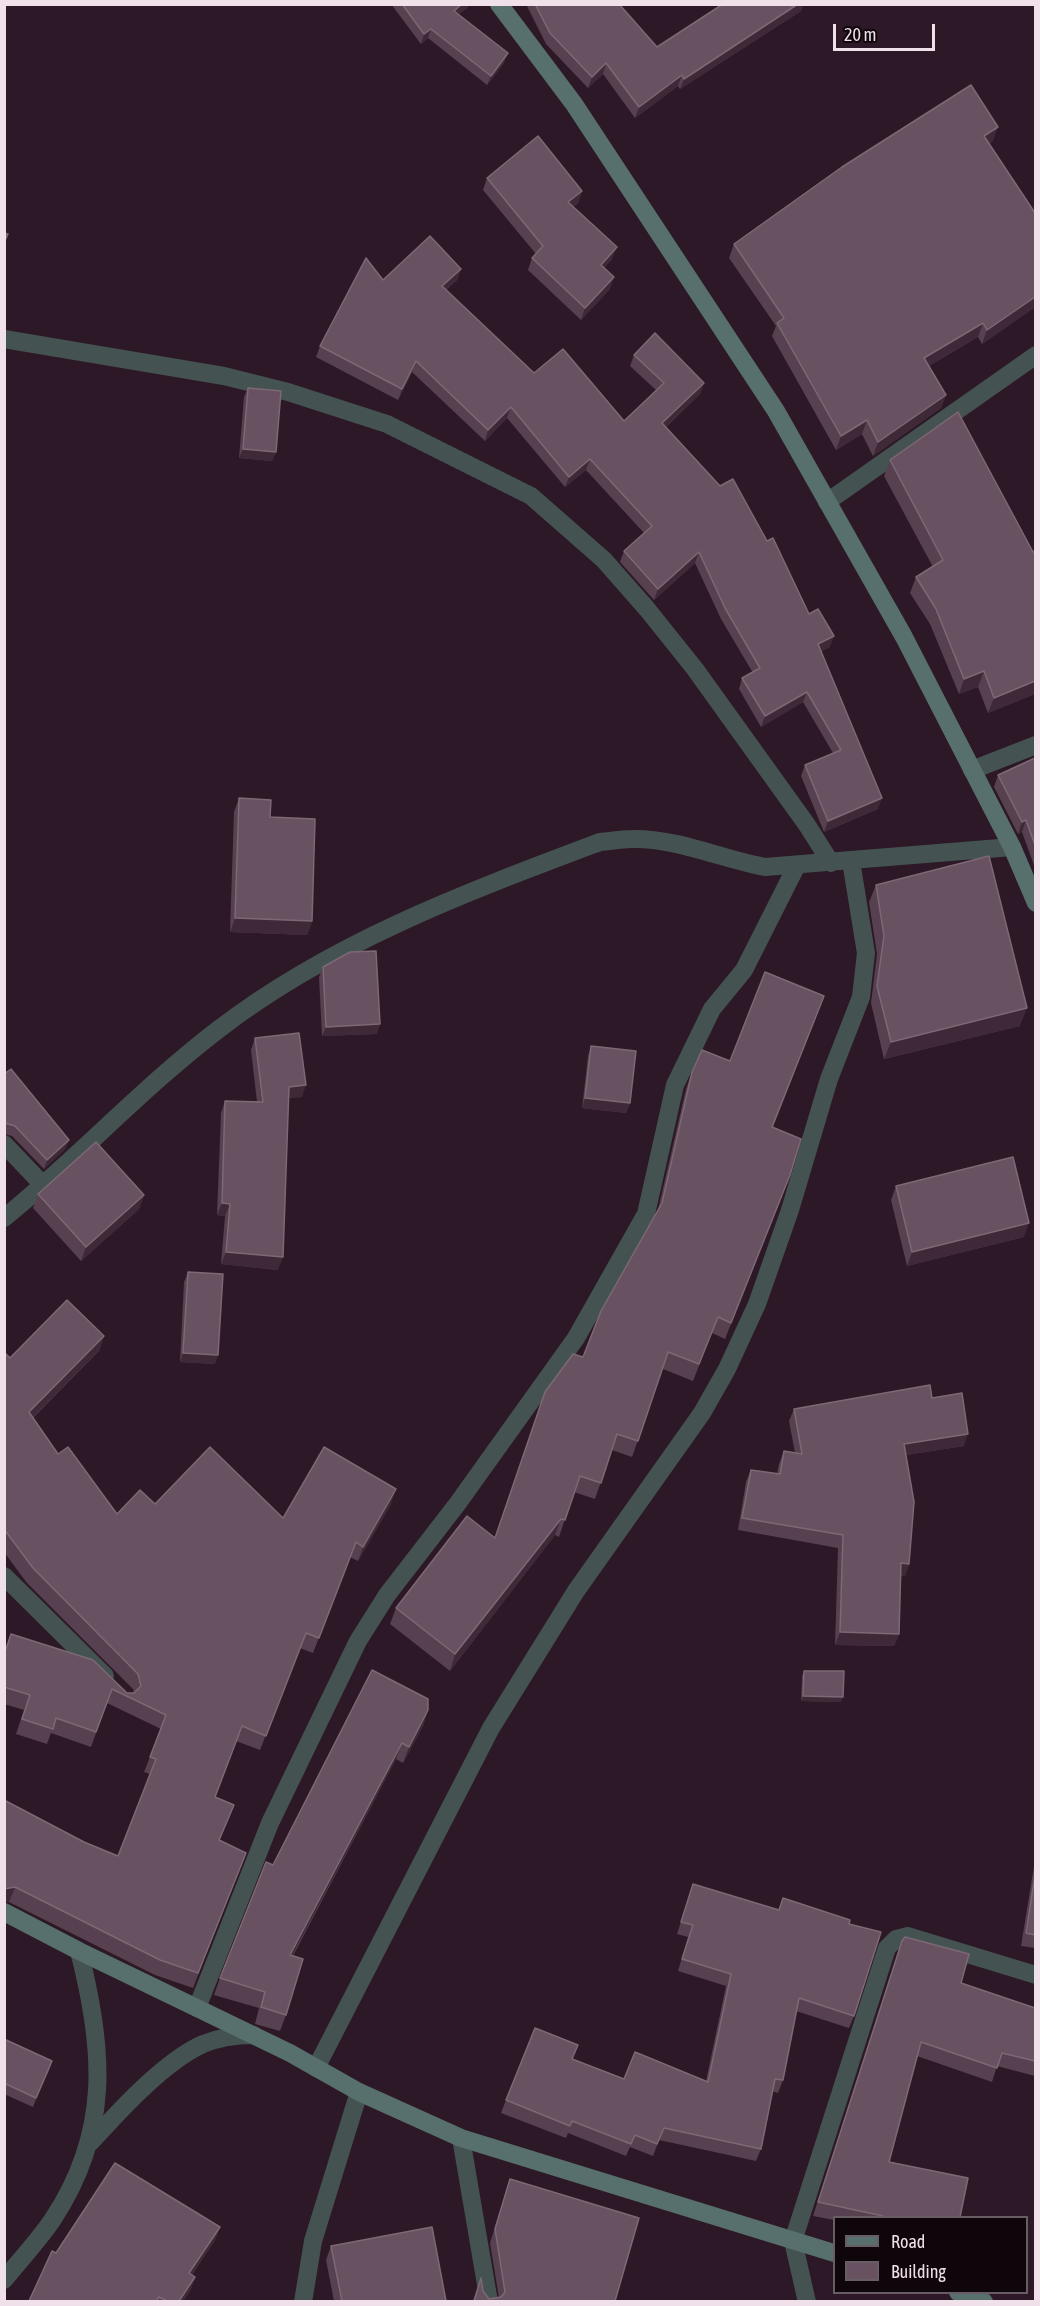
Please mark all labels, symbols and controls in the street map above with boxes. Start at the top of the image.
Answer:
scale bar [836,12,938,50]
text: 20 m [844,24,876,45]
legend [833,2216,1028,2294]
text: Road [891,2231,925,2252]
text: Building [891,2261,946,2282]

